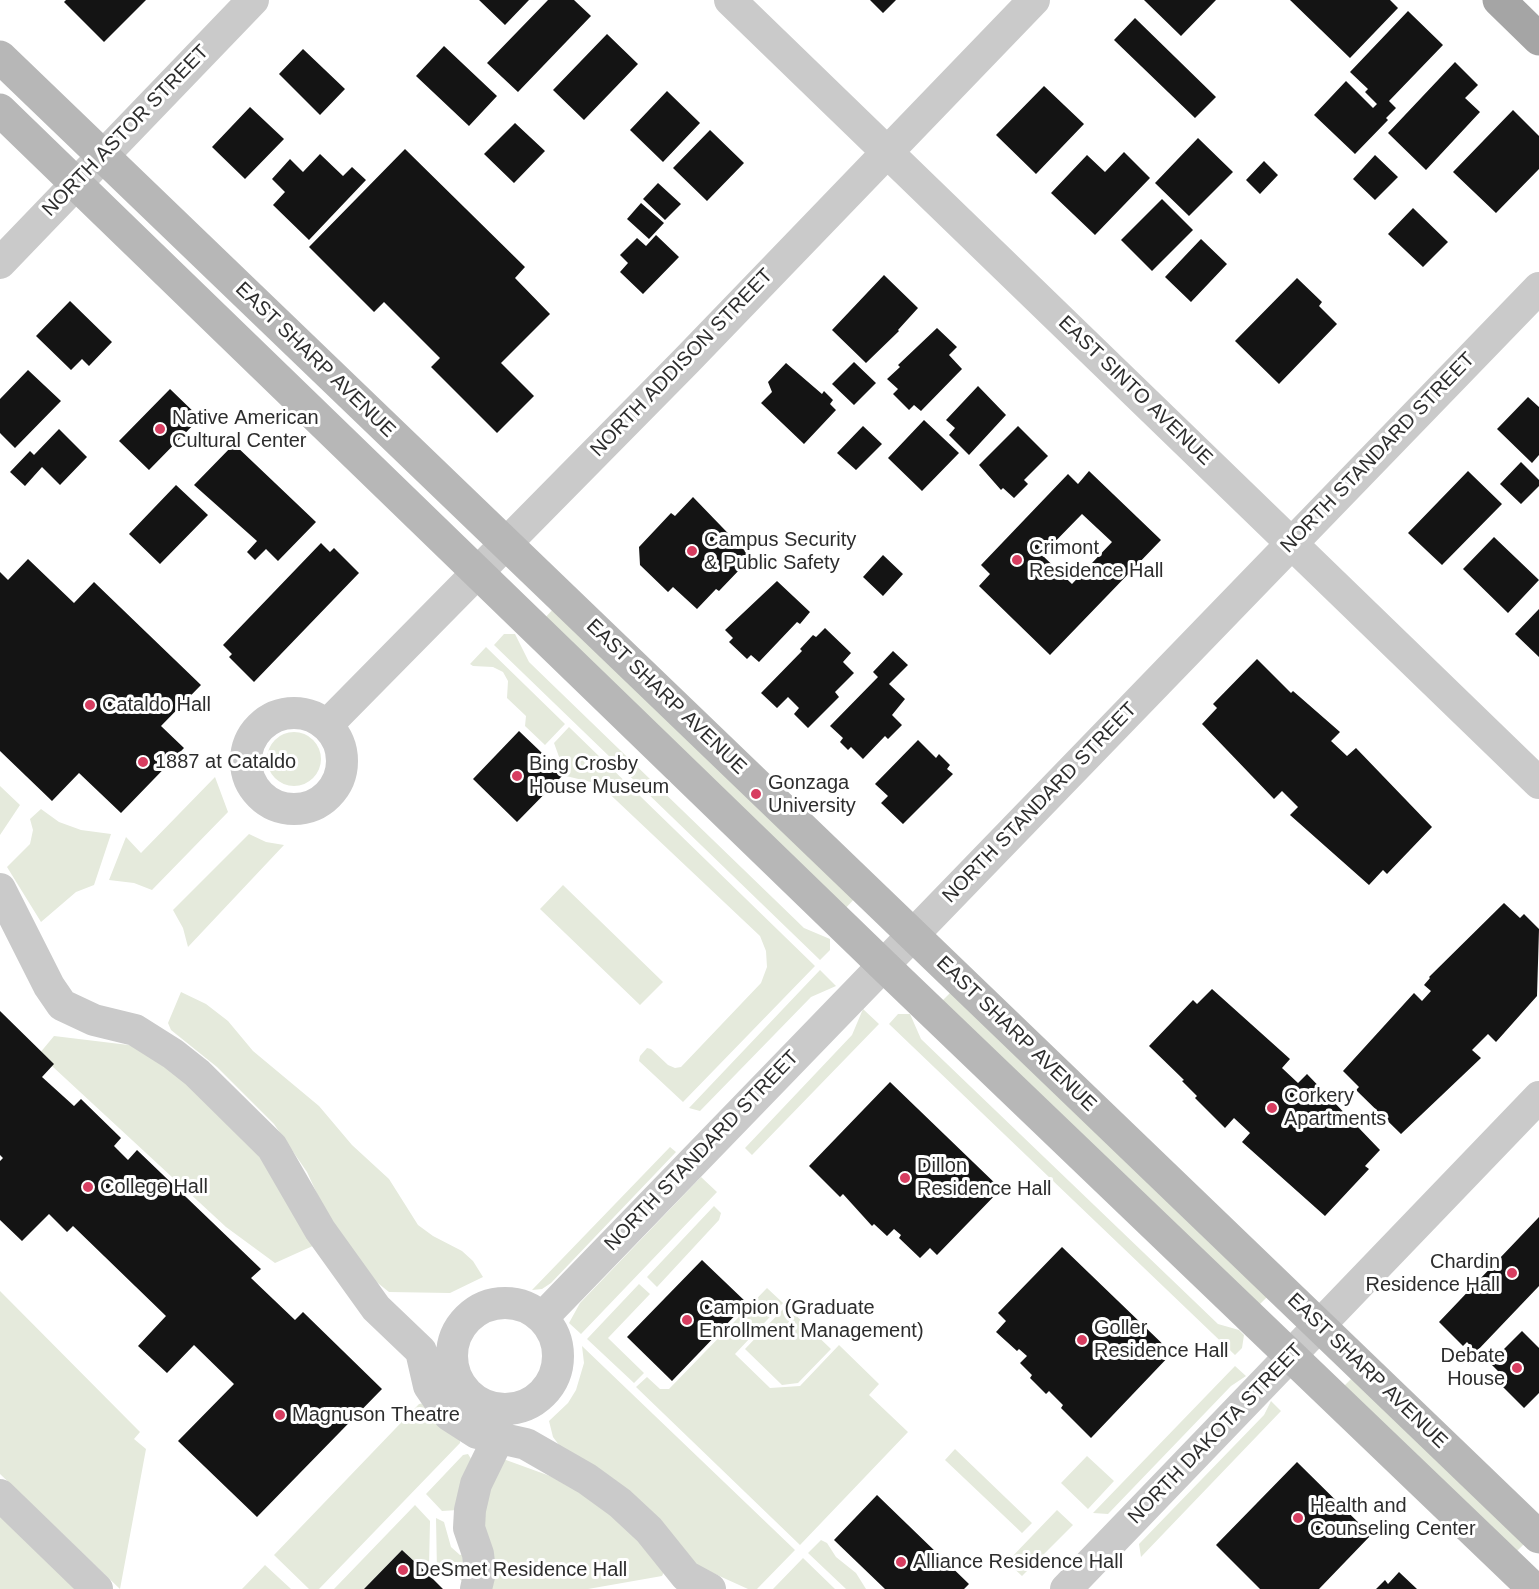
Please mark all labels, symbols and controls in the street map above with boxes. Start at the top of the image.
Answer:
street label: NORTH ASTOR STREET [38,40,214,222]
street label: NORTH ADDISON STREET [586,264,778,462]
street label: EAST SHARP AVENUE [230,277,400,443]
street label: EAST SINTO AVENUE [1053,311,1217,471]
street label: NORTH STANDARD STREET [1276,348,1480,558]
place label: Native American Cultural Center [172,406,319,453]
marker: Native American Cultural Center [153,422,167,436]
place label: Campus Security & Public Safety [704,528,856,575]
place label: Crimont Residence Hall [1029,536,1164,583]
marker: Campus Security & Public Safety [685,544,699,558]
marker: Crimont Residence Hall [1010,553,1024,567]
street label: EAST SHARP AVENUE [581,614,751,780]
place label: Cataldo Hall [102,693,211,717]
marker: Cataldo Hall [83,698,97,712]
street label: NORTH STANDARD STREET [938,698,1142,908]
place label: 1887 at Cataldo [155,750,296,774]
place label: Bing Crosby House Museum [529,752,669,799]
marker: 1887 at Cataldo [136,755,150,769]
marker: Bing Crosby House Museum [510,769,524,783]
place label: Gonzaga University [768,771,856,818]
marker: Gonzaga University [749,787,763,801]
street label: EAST SHARP AVENUE [931,951,1101,1117]
street label: NORTH STANDARD STREET [600,1046,804,1256]
place label: Corkery Apartments [1284,1084,1386,1131]
marker: Corkery Apartments [1265,1101,1279,1115]
place label: Dillon Residence Hall [917,1154,1052,1201]
marker: Dillon Residence Hall [898,1171,912,1185]
place label: College Hall [100,1175,208,1199]
marker: College Hall [81,1180,95,1194]
place label: Chardin Residence Hall [1365,1250,1500,1297]
marker: Chardin Residence Hall [1505,1266,1519,1280]
street label: EAST SHARP AVENUE [1282,1288,1452,1454]
place label: Campion (Graduate Enrollment Management) [699,1296,924,1343]
marker: Campion (Graduate Enrollment Management) [680,1313,694,1327]
place label: Goller Residence Hall [1094,1316,1229,1363]
marker: Goller Residence Hall [1075,1333,1089,1347]
street label: NORTH DAKOTA STREET [1123,1339,1309,1529]
place label: Debate House [1441,1344,1505,1391]
marker: Debate House [1510,1361,1524,1375]
place label: Magnuson Theatre [292,1403,460,1427]
marker: Magnuson Theatre [273,1408,287,1422]
place label: Health and Counseling Center [1310,1494,1476,1541]
marker: Health and Counseling Center [1291,1511,1305,1525]
place label: Alliance Residence Hall [913,1550,1123,1574]
marker: Alliance Residence Hall [894,1555,908,1569]
place label: DeSmet Residence Hall [415,1558,627,1582]
marker: DeSmet Residence Hall [396,1563,410,1577]

